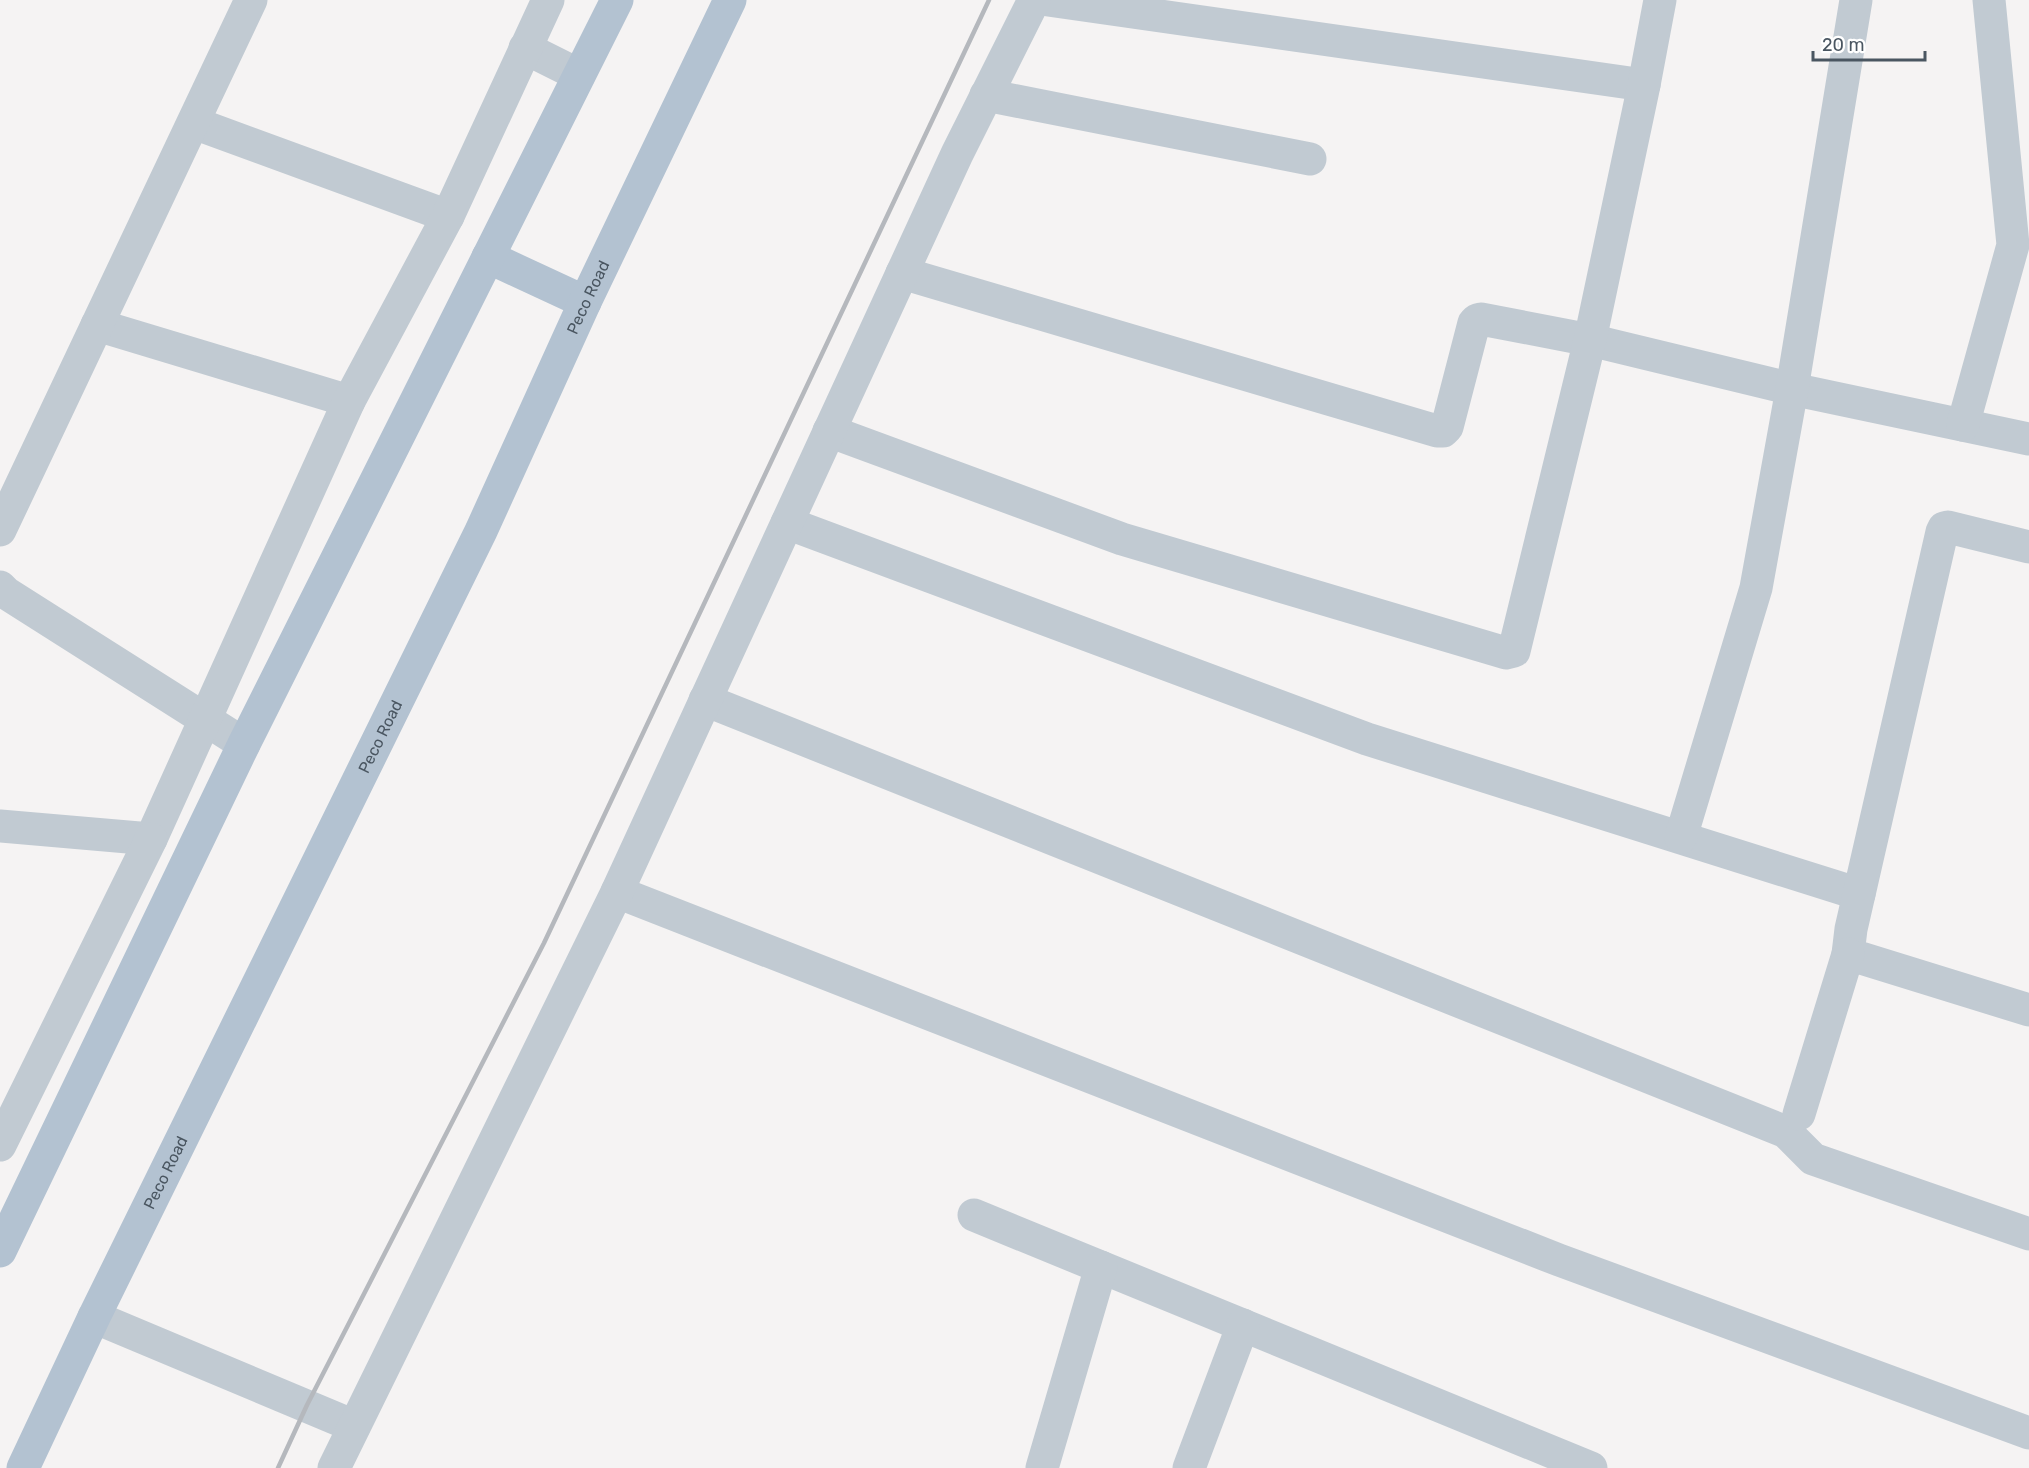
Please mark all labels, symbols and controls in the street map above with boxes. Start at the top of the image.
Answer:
scale bar [1813,24,1926,62]
text: 20 m [1822,34,1864,56]
street label: Peco Road [562,257,613,337]
street label: Peco Road [354,697,406,776]
street label: Peco Road [139,1133,191,1212]

